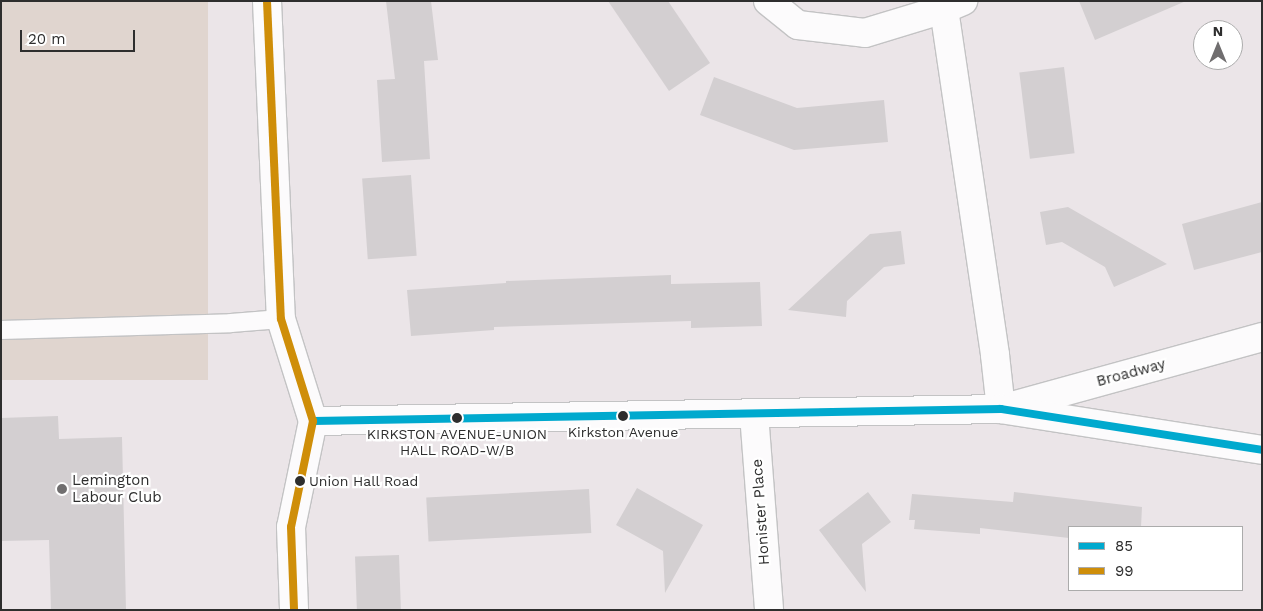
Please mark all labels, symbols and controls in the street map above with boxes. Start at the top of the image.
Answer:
scale bar [22,20,138,52]
north arrow [1193,20,1243,70]
text: N [1213,23,1223,39]
text: 20 m [28,30,66,48]
street label: Broadway [1095,355,1167,391]
marker: Kirkston Avenue [618,411,628,421]
marker: KIRKSTON AVENUE-UNION HALL ROAD-W/B [452,413,462,423]
place label: Kirkston Avenue [567,424,679,440]
place label: KIRKSTON AVENUE-UNION HALL ROAD-W/B [367,426,547,458]
street label: Honister Place [748,458,774,566]
place label: Lemington Labour Club [72,471,162,506]
place label: Union Hall Road [309,473,419,489]
marker: Union Hall Road [295,476,305,486]
marker: Lemington Labour Club [56,483,68,495]
legend [1068,526,1243,591]
text: 85 [1115,537,1133,555]
text: 99 [1115,562,1134,580]

